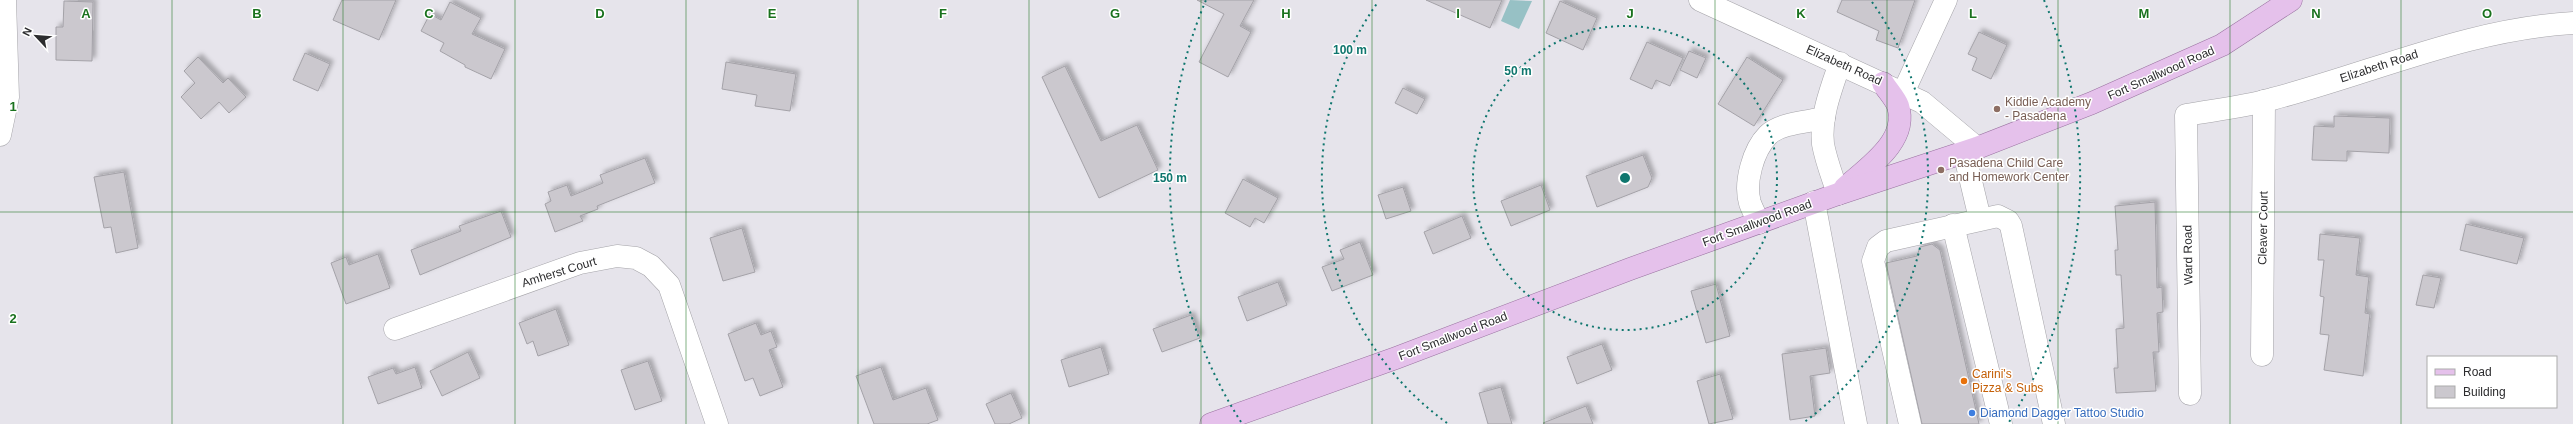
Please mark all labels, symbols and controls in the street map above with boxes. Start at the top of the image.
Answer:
text: A [81,6,91,21]
text: B [252,6,262,21]
text: C [424,6,434,21]
text: D [595,6,605,21]
text: E [768,6,777,21]
text: F [939,6,947,21]
text: G [1110,6,1120,21]
text: H [1281,6,1291,21]
text: I [1456,6,1460,21]
text: J [1626,6,1634,21]
text: K [1796,6,1806,21]
text: L [1969,6,1977,21]
text: M [2139,6,2149,21]
text: N [2311,6,2321,21]
text: O [2482,6,2492,21]
north arrow [16,16,56,56]
text: N [20,25,34,38]
street label: Elizabeth Road [1804,42,1884,88]
text: 100 m [1333,43,1367,57]
street label: Fort Smallwood Road [2105,43,2217,103]
street label: Elizabeth Road [2338,47,2420,85]
text: 50 m [1504,64,1532,78]
place label: Kiddie Academy - Pasadena [2005,95,2091,123]
text: 1 [9,99,17,114]
marker: Kiddie Academy - Pasadena [1992,104,2002,114]
place label: Pasadena Child Care and Homework Center [1949,156,2069,184]
marker: Pasadena Child Care and Homework Center [1936,165,1946,175]
text: 150 m [1153,171,1187,185]
centre of rings [1618,171,1632,185]
street label: Cleaver Court [2255,190,2271,265]
street label: Fort Smallwood Road [1700,197,1814,249]
street label: Ward Road [2180,225,2196,285]
street label: Amherst Court [520,254,599,290]
street label: Fort Smallwood Road [1397,309,1509,363]
text: 2 [9,311,17,326]
legend [2427,356,2557,408]
text: Road [2463,365,2492,379]
place label: Carini's Pizza & Subs [1972,367,2043,395]
marker: Carini's Pizza & Subs [1959,376,1969,386]
text: Building [2463,385,2506,399]
place label: Diamond Dagger Tattoo Studio [1980,406,2144,420]
marker: Diamond Dagger Tattoo Studio [1967,408,1977,418]

